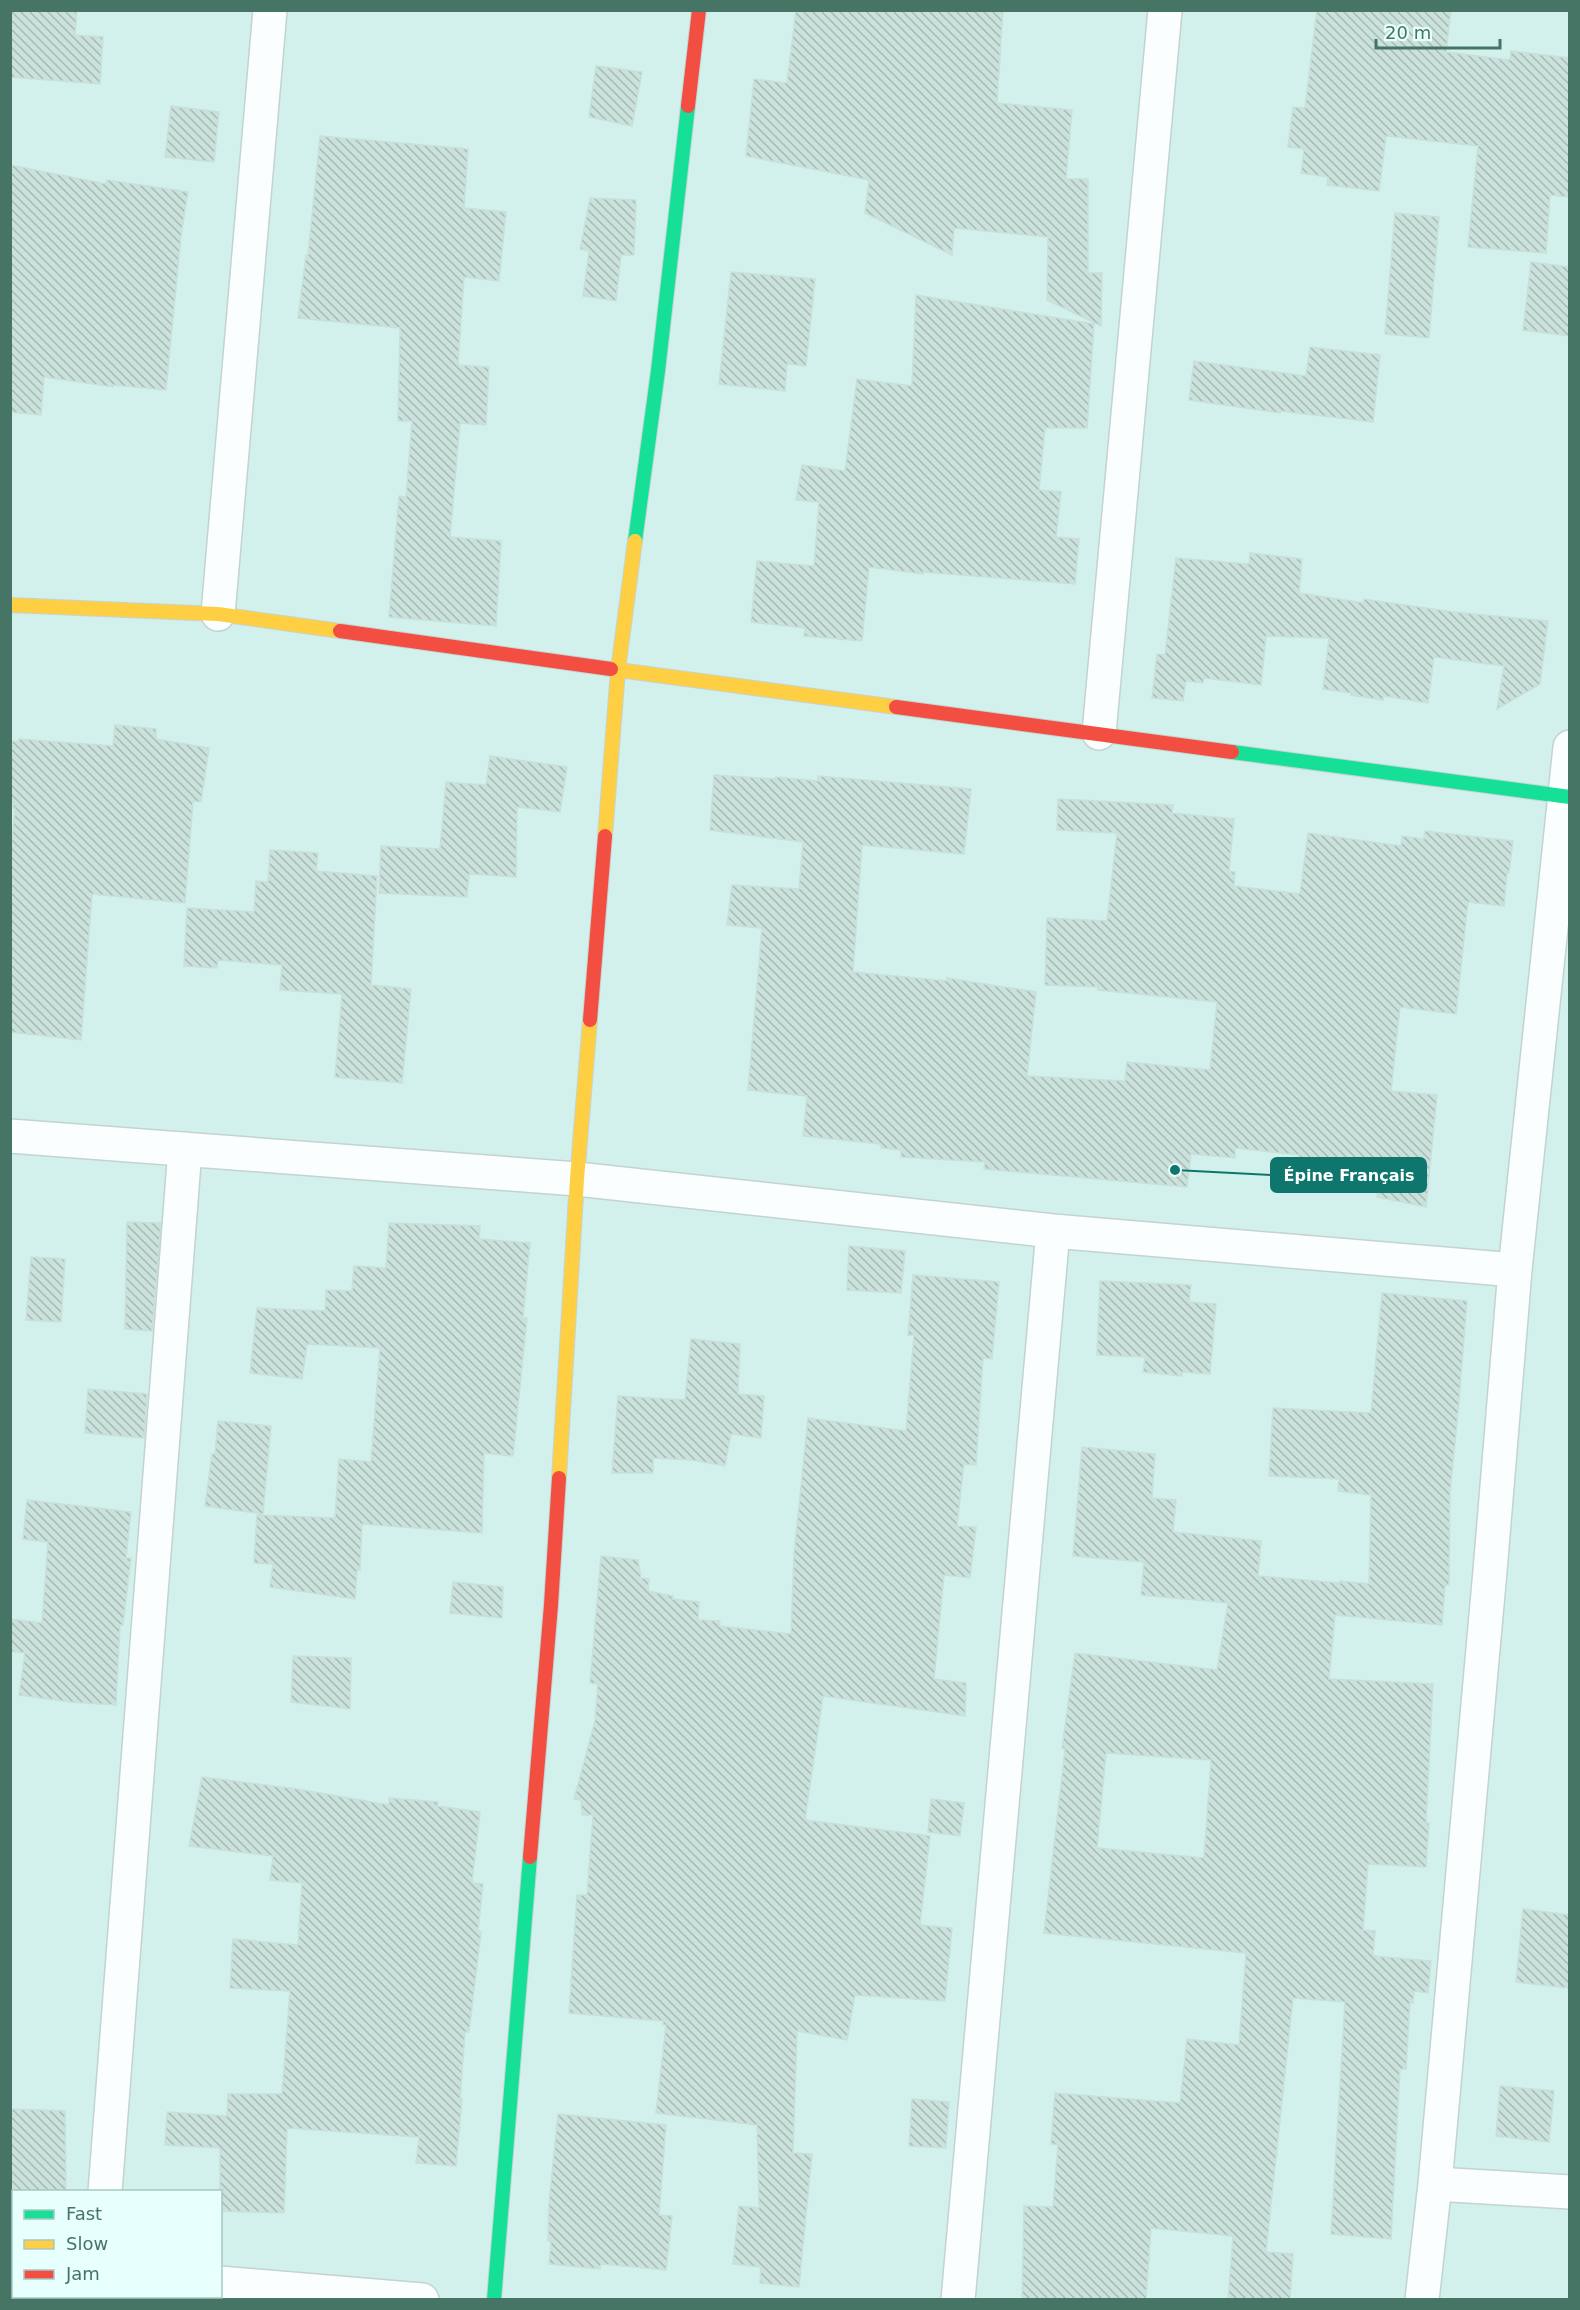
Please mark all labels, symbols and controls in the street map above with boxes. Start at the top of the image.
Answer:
scale bar [1376,12,1500,50]
text: 20 m [1385,22,1431,43]
callout: Épine Français [1271,1158,1426,1192]
text: Épine Français [1284,1166,1414,1185]
legend [12,2190,222,2298]
text: Fast [66,2203,102,2224]
text: Slow [66,2233,108,2254]
text: Jam [65,2263,100,2284]

